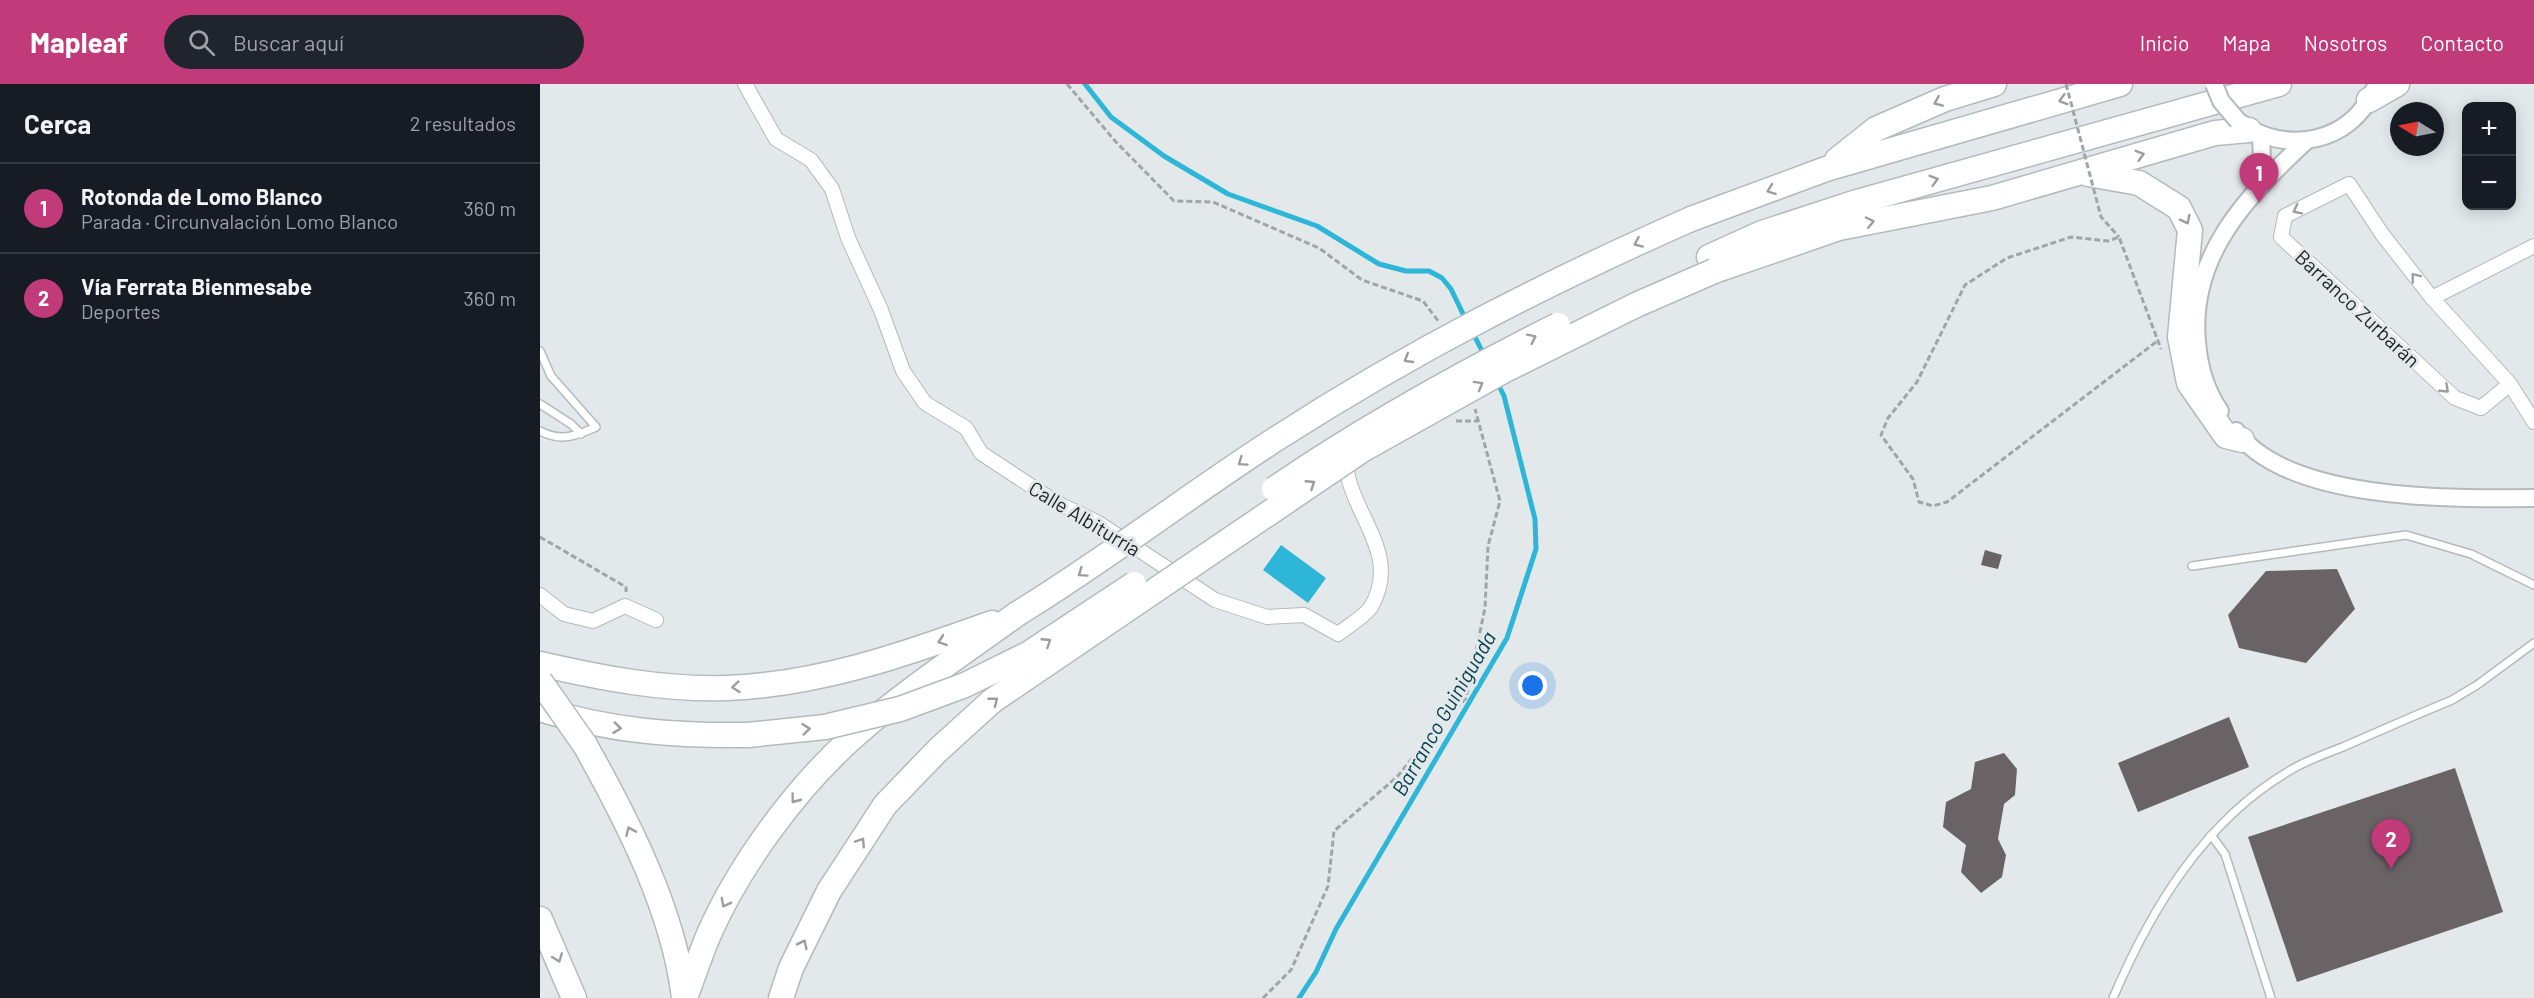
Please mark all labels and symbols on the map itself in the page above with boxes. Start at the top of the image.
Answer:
one-way arrow [2058,93,2069,105]
one-way arrow [1933,95,1944,107]
north arrow [2390,102,2444,156]
one-way arrow [2134,150,2145,162]
pin: 1 [2240,154,2278,203]
one-way arrow [1929,175,1939,188]
one-way arrow [1766,182,1777,195]
one-way arrow [2292,203,2303,215]
one-way arrow [2178,214,2190,225]
one-way arrow [1865,216,1875,229]
one-way arrow [1633,235,1644,247]
street label: Barranco Zurbarán [2291,244,2425,372]
one-way arrow [2412,273,2423,284]
one-way arrow [1526,334,1537,345]
one-way arrow [1404,352,1414,364]
one-way arrow [1473,381,1483,392]
one-way arrow [2438,382,2449,393]
one-way arrow [1238,455,1249,466]
street label: Calle Albiturría [1025,475,1145,561]
one-way arrow [1304,480,1315,491]
one-way arrow [1077,566,1088,577]
water label: Barranco Guiniguada [1386,626,1500,800]
one-way arrow [937,633,948,646]
one-way arrow [1040,638,1051,649]
your location [1518,671,1547,700]
one-way arrow [731,680,740,693]
one-way arrow [987,697,998,708]
one-way arrow [613,721,622,734]
one-way arrow [802,723,811,736]
one-way arrow [792,792,803,803]
pin: 2 [2372,820,2410,869]
one-way arrow [626,826,638,837]
one-way arrow [854,838,865,849]
one-way arrow [721,897,732,908]
one-way arrow [796,940,807,950]
one-way arrow [551,952,564,963]

